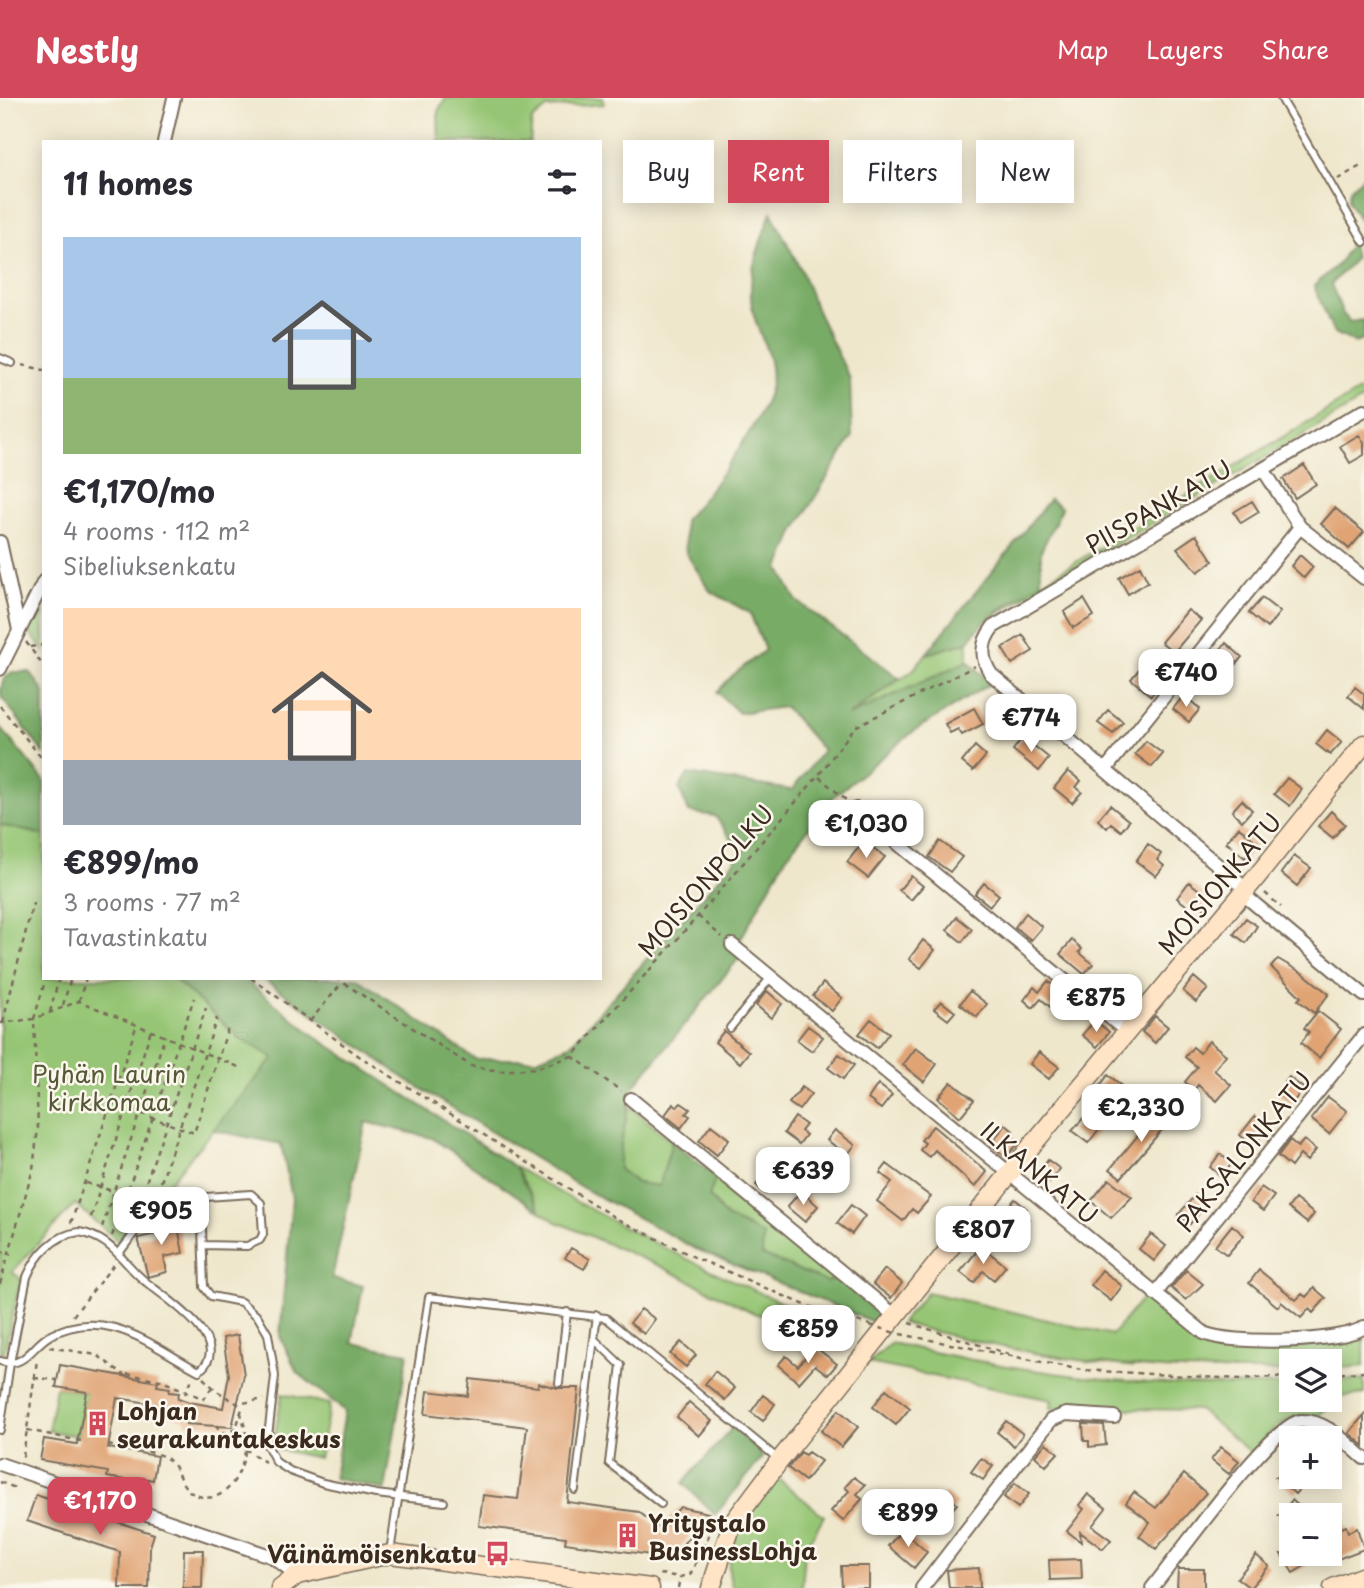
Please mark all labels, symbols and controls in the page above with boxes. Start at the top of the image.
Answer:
text: Nestly [35,24,139,74]
text: Map [1057,31,1108,67]
text: Layers [1146,31,1223,67]
text: Share [1261,31,1329,67]
chip: Buy [623,140,714,203]
chip: Rent [728,140,829,203]
chip: Filters [843,140,962,203]
chip: New [976,140,1074,203]
text: 11 homes [63,160,193,205]
icon: filters [543,163,581,201]
icon: home [259,282,385,408]
street label: PIISPANKATU [1078,450,1238,562]
text: €1,170/mo [63,468,215,513]
text: 4 rooms · 112 m² [63,513,250,548]
text: Sibeliuksenkatu [63,548,236,583]
pin: €740 [1145,650,1227,709]
icon: home [259,653,385,779]
text: €740 [1154,654,1218,689]
pin: €774 [990,694,1072,754]
text: €774 [1001,699,1061,734]
street label: MOISIONPOLKU [629,796,781,964]
pin: €1,030 [809,800,923,860]
street label: MOISIONKATU [1149,804,1289,962]
text: €1,030 [825,805,908,840]
text: €899/mo [63,839,199,884]
text: 3 rooms · 77 m² [63,884,241,919]
text: Tavastinkatu [63,919,208,954]
pin: €875 [1055,974,1137,1034]
text: €875 [1066,979,1126,1014]
park label: Pyhän Laurin kirkkomaa [32,1055,186,1119]
street label: PAKSALONKATU [1167,1063,1319,1239]
pin: €2,330 [1084,1084,1198,1144]
text: €2,330 [1098,1089,1184,1124]
street label: ILKANKATU [973,1112,1107,1232]
pin: €639 [762,1148,844,1207]
text: €639 [772,1152,834,1187]
pin: €905 [120,1188,202,1247]
text: €905 [129,1192,193,1227]
pin: €807 [942,1206,1024,1266]
text: €807 [952,1211,1014,1246]
pin: €859 [767,1306,849,1365]
text: €859 [778,1310,838,1345]
map controls [1279,1349,1342,1566]
button: layers [1279,1349,1342,1412]
place label: Lohjan seurakuntakeskus [117,1392,341,1456]
building icon: Lohjan seurakuntakeskus [83,1410,111,1438]
button: + [1279,1426,1342,1489]
pin: €1,170 [43,1478,157,1537]
text: €1,170 [63,1482,137,1517]
pin: €899 [867,1490,949,1549]
text: €899 [878,1494,938,1529]
button: − [1279,1503,1342,1566]
place label: Yritystalo BusinessLohja [648,1504,818,1568]
building icon: Yritystalo BusinessLohja [614,1522,642,1550]
place label: Väinämöisenkatu [267,1535,477,1571]
bus stop icon: Väinämöisenkatu [483,1539,511,1567]

